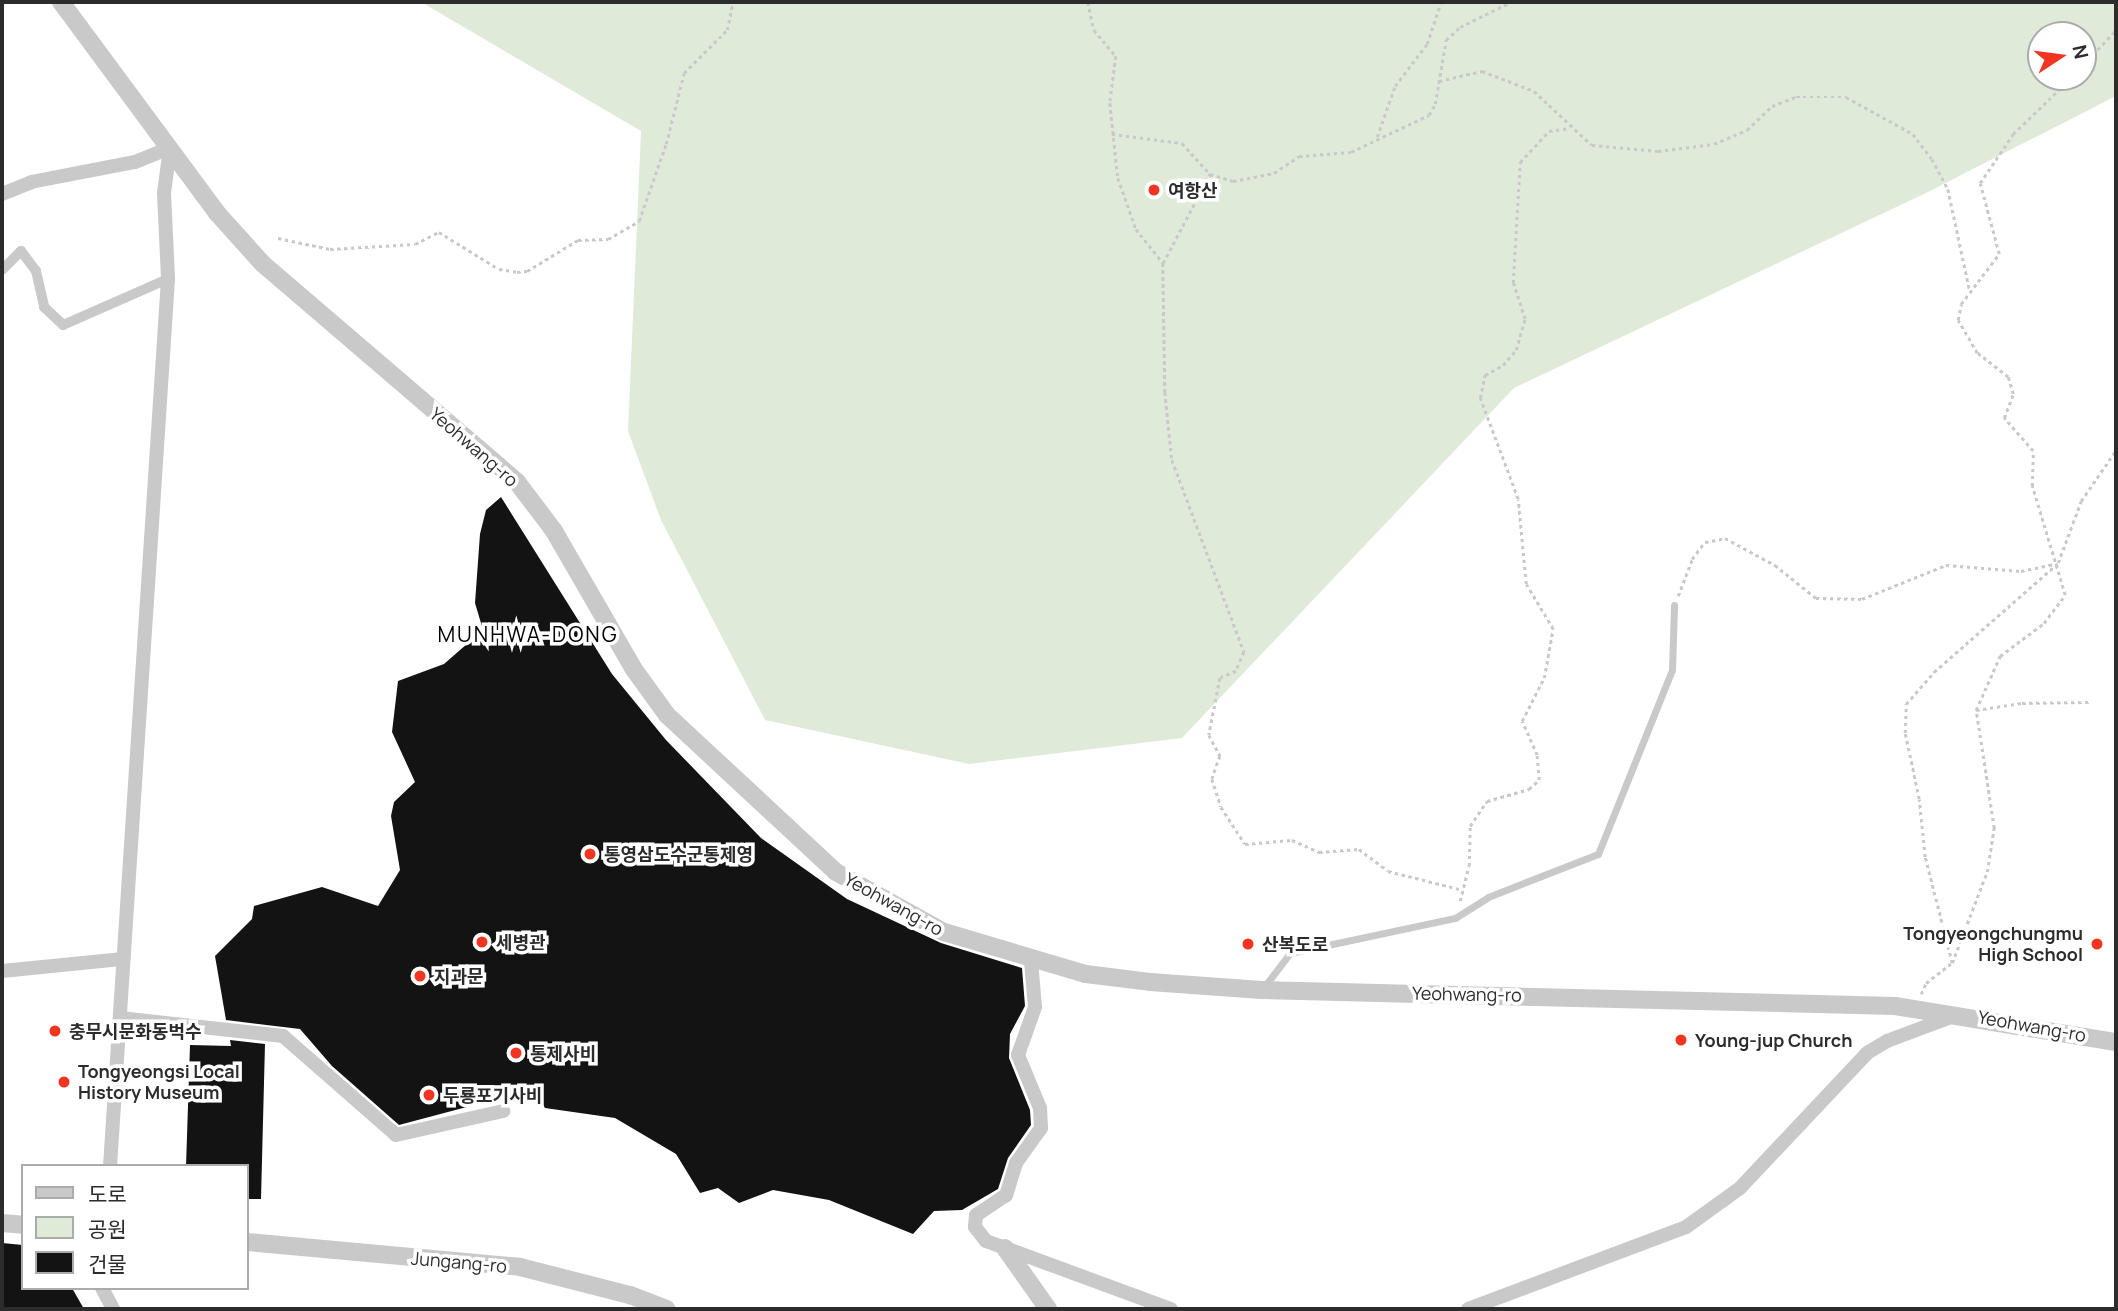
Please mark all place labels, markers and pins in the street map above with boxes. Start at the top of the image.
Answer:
place label: 여항산 [1168,179,1218,201]
marker: 여항산 [1146,182,1162,198]
place label: 통영삼도수군통제영 [604,843,753,865]
marker: 통영삼도수군통제영 [582,846,598,862]
place label: Tongyeongchungmu High School [1903,923,2083,965]
place label: 세병관 [496,931,546,953]
place label: 산복도로 [1262,933,1328,955]
marker: 세병관 [474,934,490,950]
marker: 산복도로 [1240,936,1256,952]
marker: Tongyeongchungmu High School [2089,936,2105,952]
place label: 지과문 [434,965,484,987]
marker: 지과문 [412,968,428,984]
place label: 충무시문화동벅수 [69,1020,201,1042]
marker: 충무시문화동벅수 [47,1023,63,1039]
place label: Young-jup Church [1695,1029,1852,1051]
marker: Young-jup Church [1673,1032,1689,1048]
place label: 통제사비 [530,1042,596,1064]
marker: 통제사비 [508,1045,524,1061]
place label: Tongyeongsi Local History Museum [78,1061,240,1104]
marker: Tongyeongsi Local History Museum [56,1074,72,1090]
place label: 두룡포기사비 [443,1084,542,1106]
marker: 두룡포기사비 [421,1087,437,1103]

